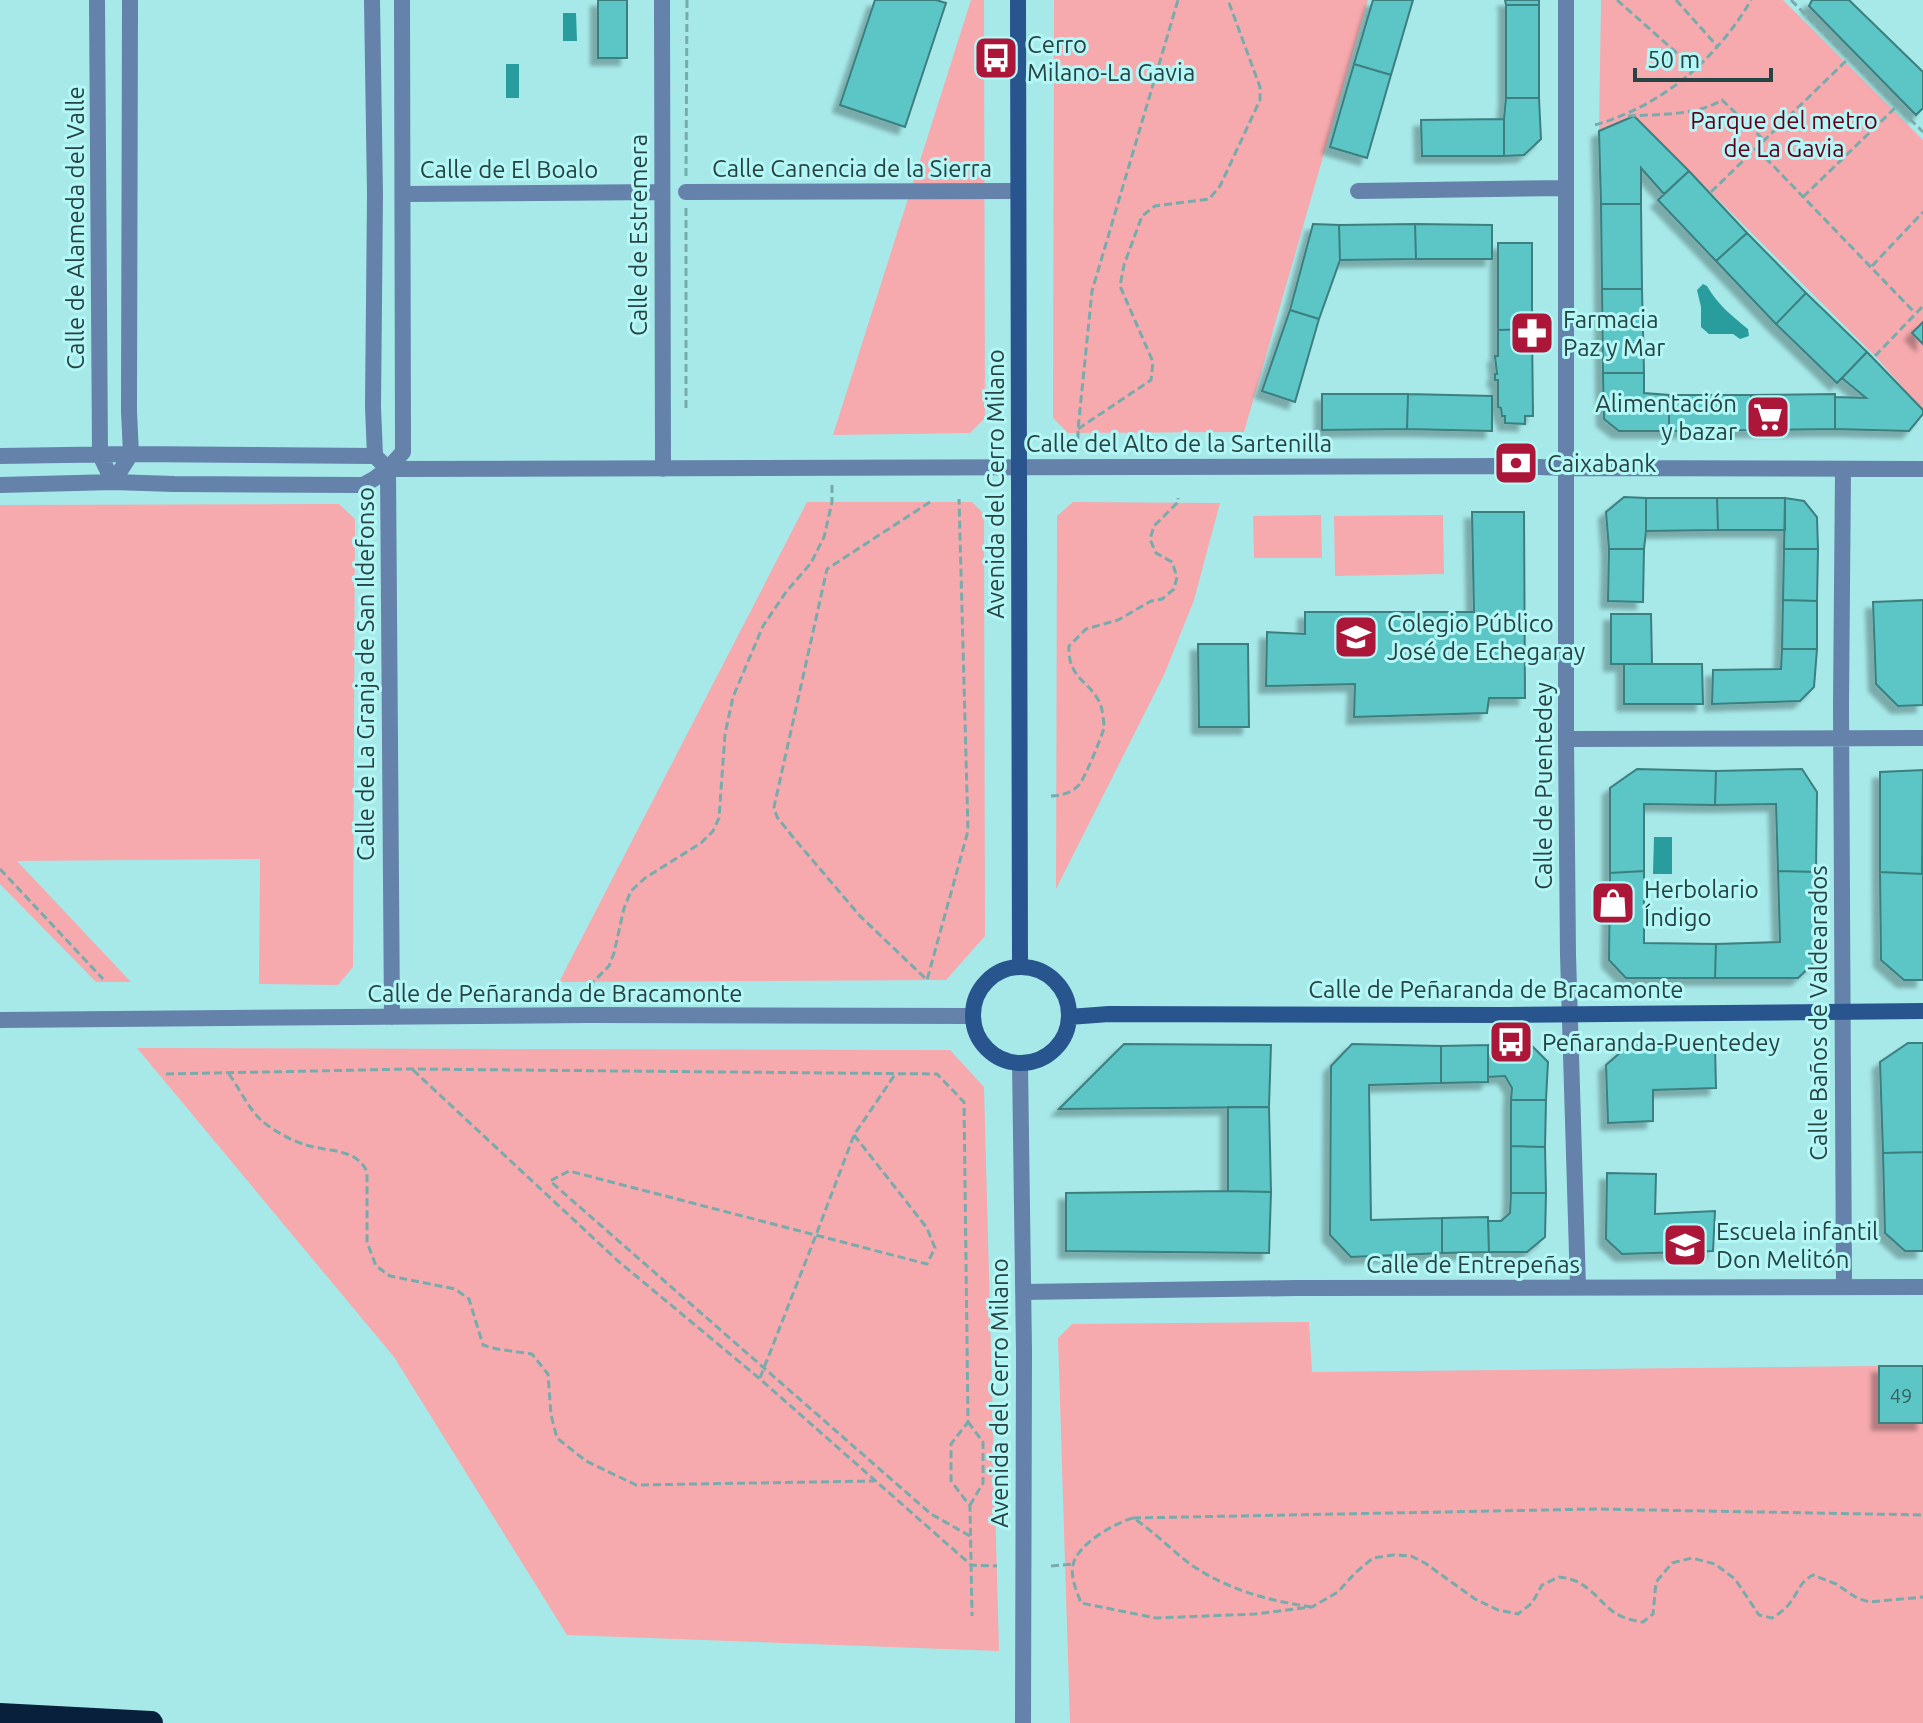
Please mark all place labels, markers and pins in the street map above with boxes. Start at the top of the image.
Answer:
place label: Cerro Milano-La Gavia [1027,31,1195,86]
bus stop icon: Cerro Milano-La Gavia [972,34,1020,82]
place label: Farmacia Paz y Mar [1563,306,1665,361]
pharmacy icon: Farmacia Paz y Mar [1508,309,1556,357]
place label: Alimentación y bazar [1595,390,1737,445]
supermarket icon: Alimentación y bazar [1744,393,1792,441]
bank icon: Caixabank [1492,439,1540,487]
place label: Caixabank [1547,450,1657,477]
place label: Colegio Público José de Echegaray [1387,610,1586,665]
school or university icon: Colegio Público José de Echegaray [1332,613,1380,661]
place label: Herbolario Índigo [1644,876,1759,931]
shop icon: Herbolario Índigo [1589,879,1637,927]
bus stop icon: Peñaranda-Puentedey [1487,1018,1535,1066]
place label: Peñaranda-Puentedey [1542,1029,1781,1056]
place label: Escuela infantil Don Melitón [1716,1218,1878,1273]
school or university icon: Escuela infantil Don Melitón [1661,1221,1709,1269]

